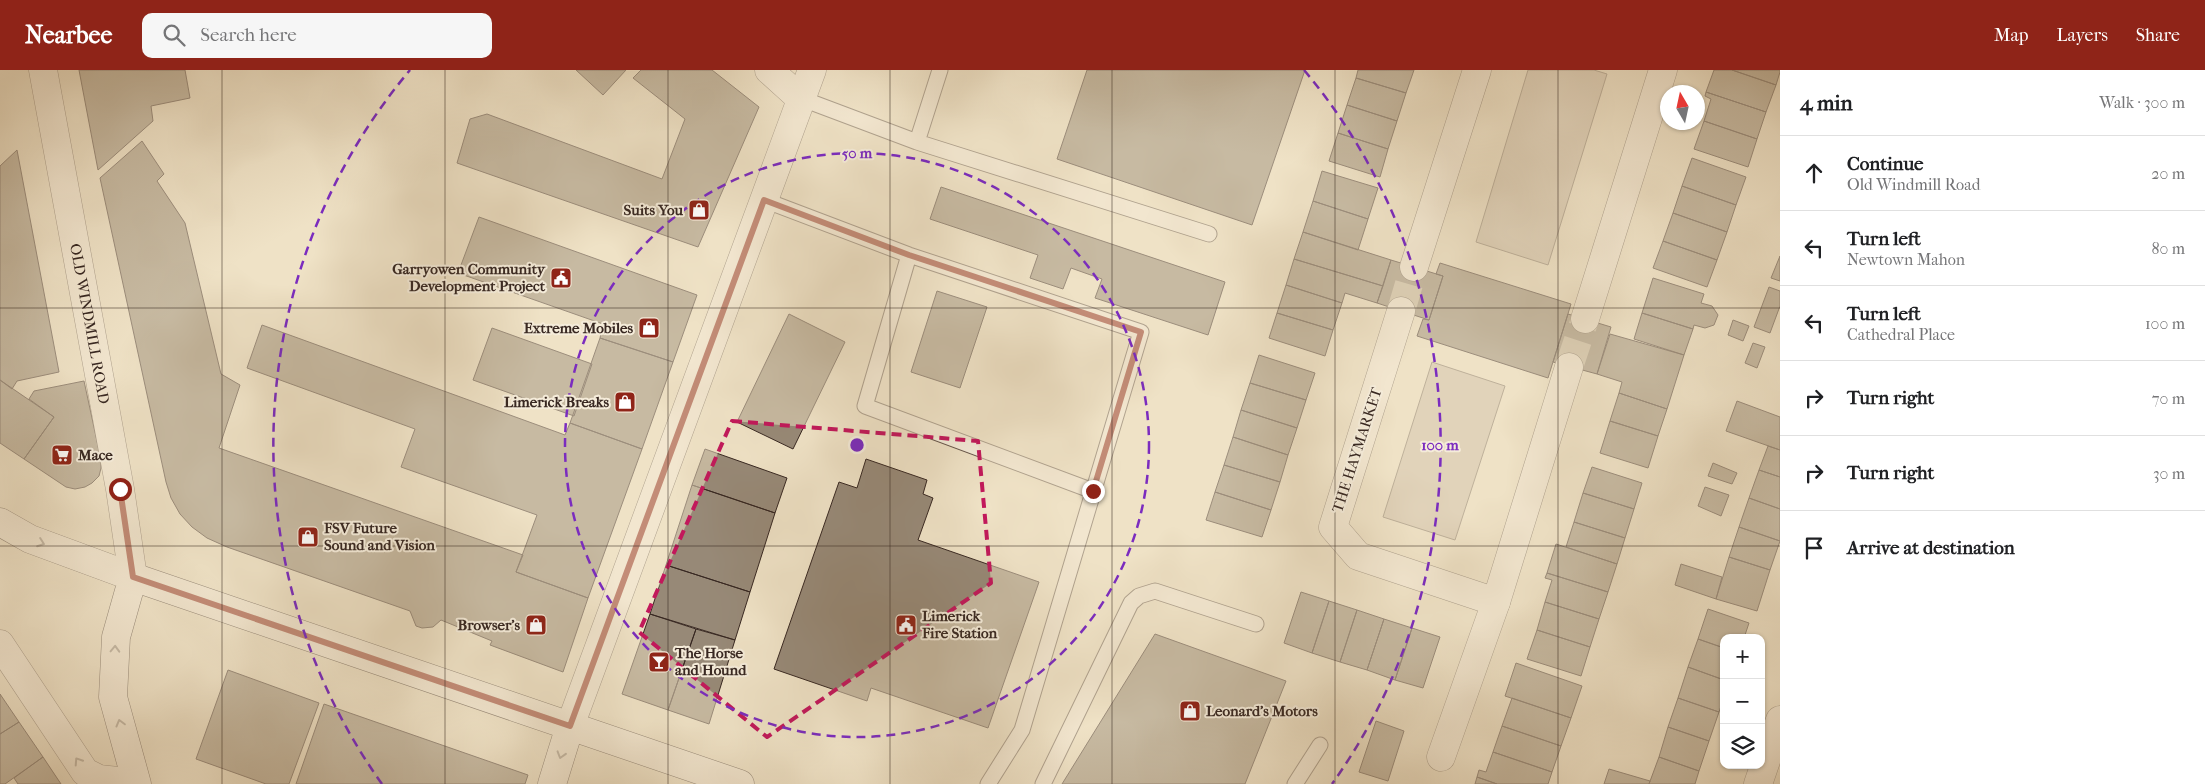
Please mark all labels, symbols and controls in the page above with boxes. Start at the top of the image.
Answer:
search box [142,13,492,58]
text: Nearbee [25,21,112,49]
icon: search [160,21,188,49]
text: Search here [200,24,297,46]
text: Map [1994,25,2028,46]
text: Layers [2056,25,2108,46]
text: Share [2136,25,2180,46]
north arrow [1660,85,1705,130]
text: 4 min [1800,91,1853,115]
text: Walk · 300 m [2099,93,2185,112]
text: 50 m [842,144,873,162]
text: Continue [1847,153,1923,175]
icon: ahead [1800,159,1828,187]
text: 20 m [2151,164,2185,183]
text: Old Windmill Road [1847,175,1980,194]
shop icon: Suits You [687,198,711,222]
place label: Suits You [624,201,684,219]
text: Turn left [1847,228,1921,250]
icon: left [1800,234,1828,262]
text: 80 m [2151,239,2185,258]
street label: OLD WINDMILL ROAD [66,242,113,405]
text: Newtown Mahon [1847,250,1965,269]
place label: Garryowen Community Development Project [392,260,546,295]
public building icon: Garryowen Community Development Project [549,266,573,290]
text: Turn left [1847,303,1921,325]
icon: left [1800,309,1828,337]
text: 100 m [2145,314,2185,333]
shop icon: Extreme Mobiles [637,316,661,340]
place label: Extreme Mobiles [524,319,633,337]
text: Cathedral Place [1847,325,1955,344]
street label: THE HAYMARKET [1328,384,1386,515]
icon: right [1800,384,1828,412]
text: Turn right [1847,387,1934,409]
text: 70 m [2152,389,2185,408]
shop icon: Limerick Breaks [613,390,637,414]
place label: Limerick Breaks [504,393,609,411]
centre of rings [848,436,866,454]
text: 100 m [1421,436,1459,454]
supermarket icon: Mace [50,443,74,467]
place label: Mace [77,446,113,464]
icon: right [1800,459,1828,487]
text: Turn right [1847,462,1934,484]
text: 30 m [2153,464,2185,483]
route start [109,478,132,501]
route end [1082,480,1105,503]
place label: FSV Future Sound and Vision [323,519,435,554]
shop icon: FSV Future Sound and Vision [296,525,320,549]
icon: arrive [1800,534,1828,562]
one-way arrow [37,537,45,547]
text: Arrive at destination [1847,537,2015,559]
place label: Limerick Fire Station [921,607,998,642]
shop icon: Browser's [524,613,548,637]
public building icon: Limerick Fire Station [894,613,918,637]
place label: Browser's [458,616,520,634]
map controls [1720,634,1765,769]
button: + [1720,634,1765,679]
one-way arrow [110,644,121,652]
place label: The Horse and Hound [674,644,747,679]
bar icon: The Horse and Hound [647,650,671,674]
button: − [1720,679,1765,724]
shop icon: Leonard's Motors [1178,699,1202,723]
place label: Leonard's Motors [1206,702,1318,720]
one-way arrow [116,720,126,728]
button: layers [1720,724,1765,769]
one-way arrow [557,750,567,758]
one-way arrow [75,757,84,767]

